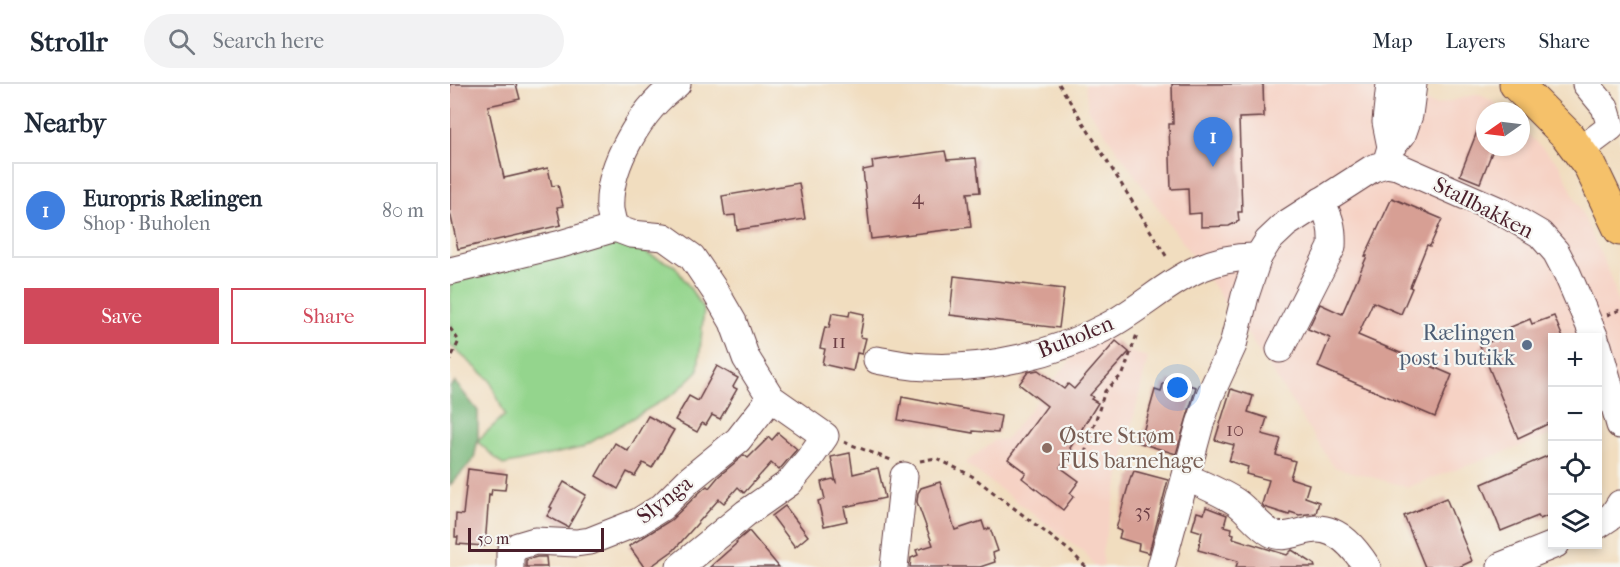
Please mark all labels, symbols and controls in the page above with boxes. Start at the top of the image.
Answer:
search box [144,14,564,68]
text: Strollr [30,25,108,58]
icon: search [165,25,198,58]
text: Search here [213,28,324,54]
text: Map [1372,29,1413,53]
text: Layers [1446,29,1505,53]
text: Share [1538,29,1590,53]
north arrow [1476,102,1530,156]
text: Nearby [24,108,106,139]
pin: 1 [1194,118,1233,167]
street label: Stallbakken [1429,172,1538,244]
text: Europris Rælingen [83,186,262,212]
house number: 4 [912,186,925,209]
text: 1 [42,199,49,222]
text: 80 m [382,199,424,222]
text: Shop · Buholen [83,212,210,235]
button: Save [24,288,219,344]
button: Share [231,288,426,344]
street label: Buholen [1034,310,1117,364]
place label: Rælingen post i butikk [1398,320,1516,371]
house number: 11 [832,330,846,353]
map controls [1548,333,1602,549]
button: + [1548,333,1602,387]
marker: Rælingen post i butikk [1520,338,1534,352]
your location [1163,373,1192,402]
button: − [1548,387,1602,441]
house number: 10 [1226,418,1244,441]
place label: Østre Strøm FUS barnehage [1059,423,1204,474]
marker: Østre Strøm FUS barnehage [1040,441,1054,455]
button: locate [1548,441,1602,495]
street label: Slynga [632,470,698,530]
button: layers [1548,495,1602,549]
house number: 35 [1135,500,1151,523]
scale bar [468,525,604,552]
text: 50 m [477,529,509,548]

